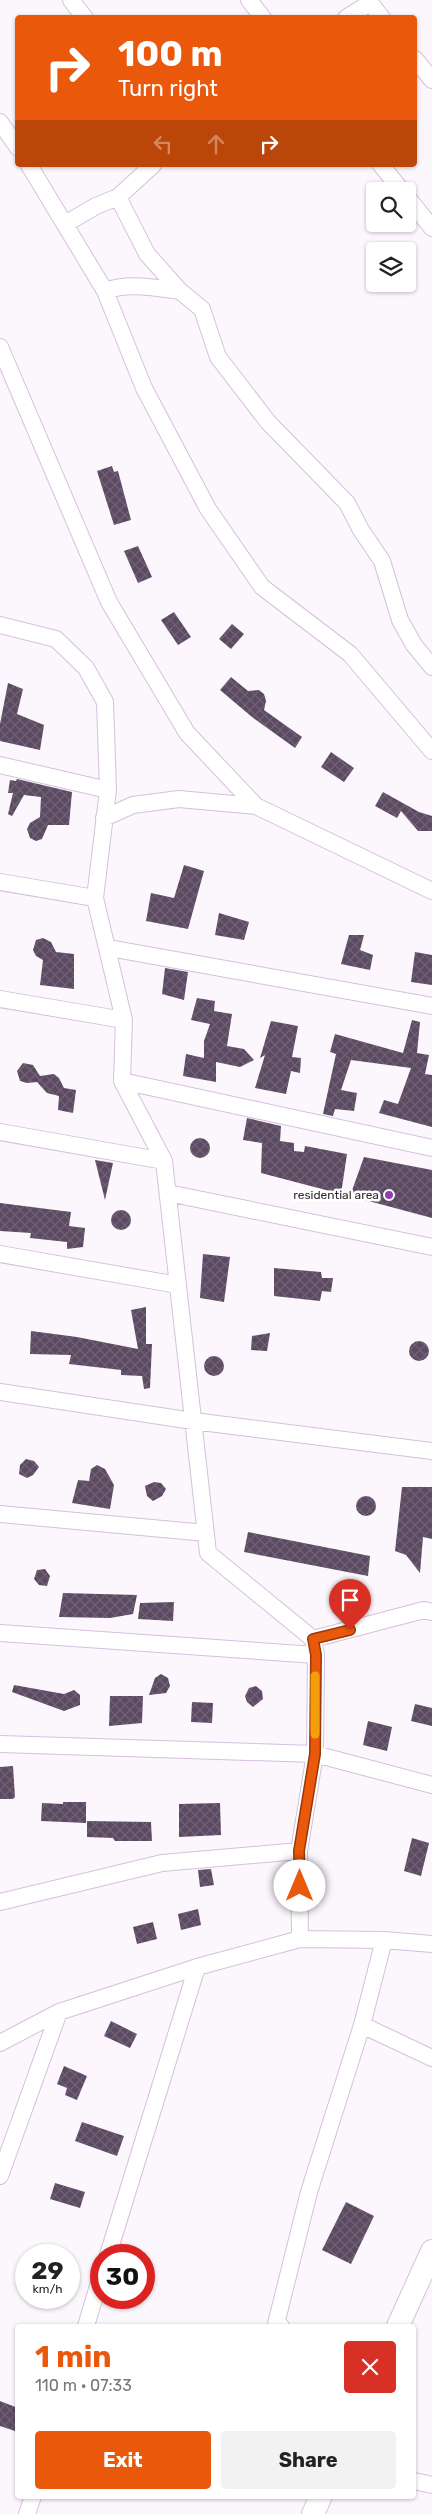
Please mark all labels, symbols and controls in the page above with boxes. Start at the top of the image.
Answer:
text: 100 m [118,33,223,75]
icon: right [35,35,100,100]
text: Turn right [118,75,218,102]
icon: left [149,130,177,158]
icon: ahead [202,130,230,158]
icon: right [255,130,283,158]
map controls [366,182,416,292]
button: search [366,182,416,232]
button: layers [366,242,416,292]
place label: residential area [293,1188,379,1202]
marker: residential area [383,1189,395,1201]
pin [329,1579,371,1630]
icon: arrive [336,1586,364,1614]
position arrow [273,1859,325,1911]
speed limit sign: 30 [90,2244,155,2309]
text: 29 [31,2256,64,2285]
text: km/h [33,2282,62,2296]
text: 1 min [35,2339,112,2375]
button: close [344,2341,396,2393]
text: 110 m · 07:33 [35,2376,132,2395]
button: Exit [35,2431,211,2489]
button: Share [221,2431,396,2489]

